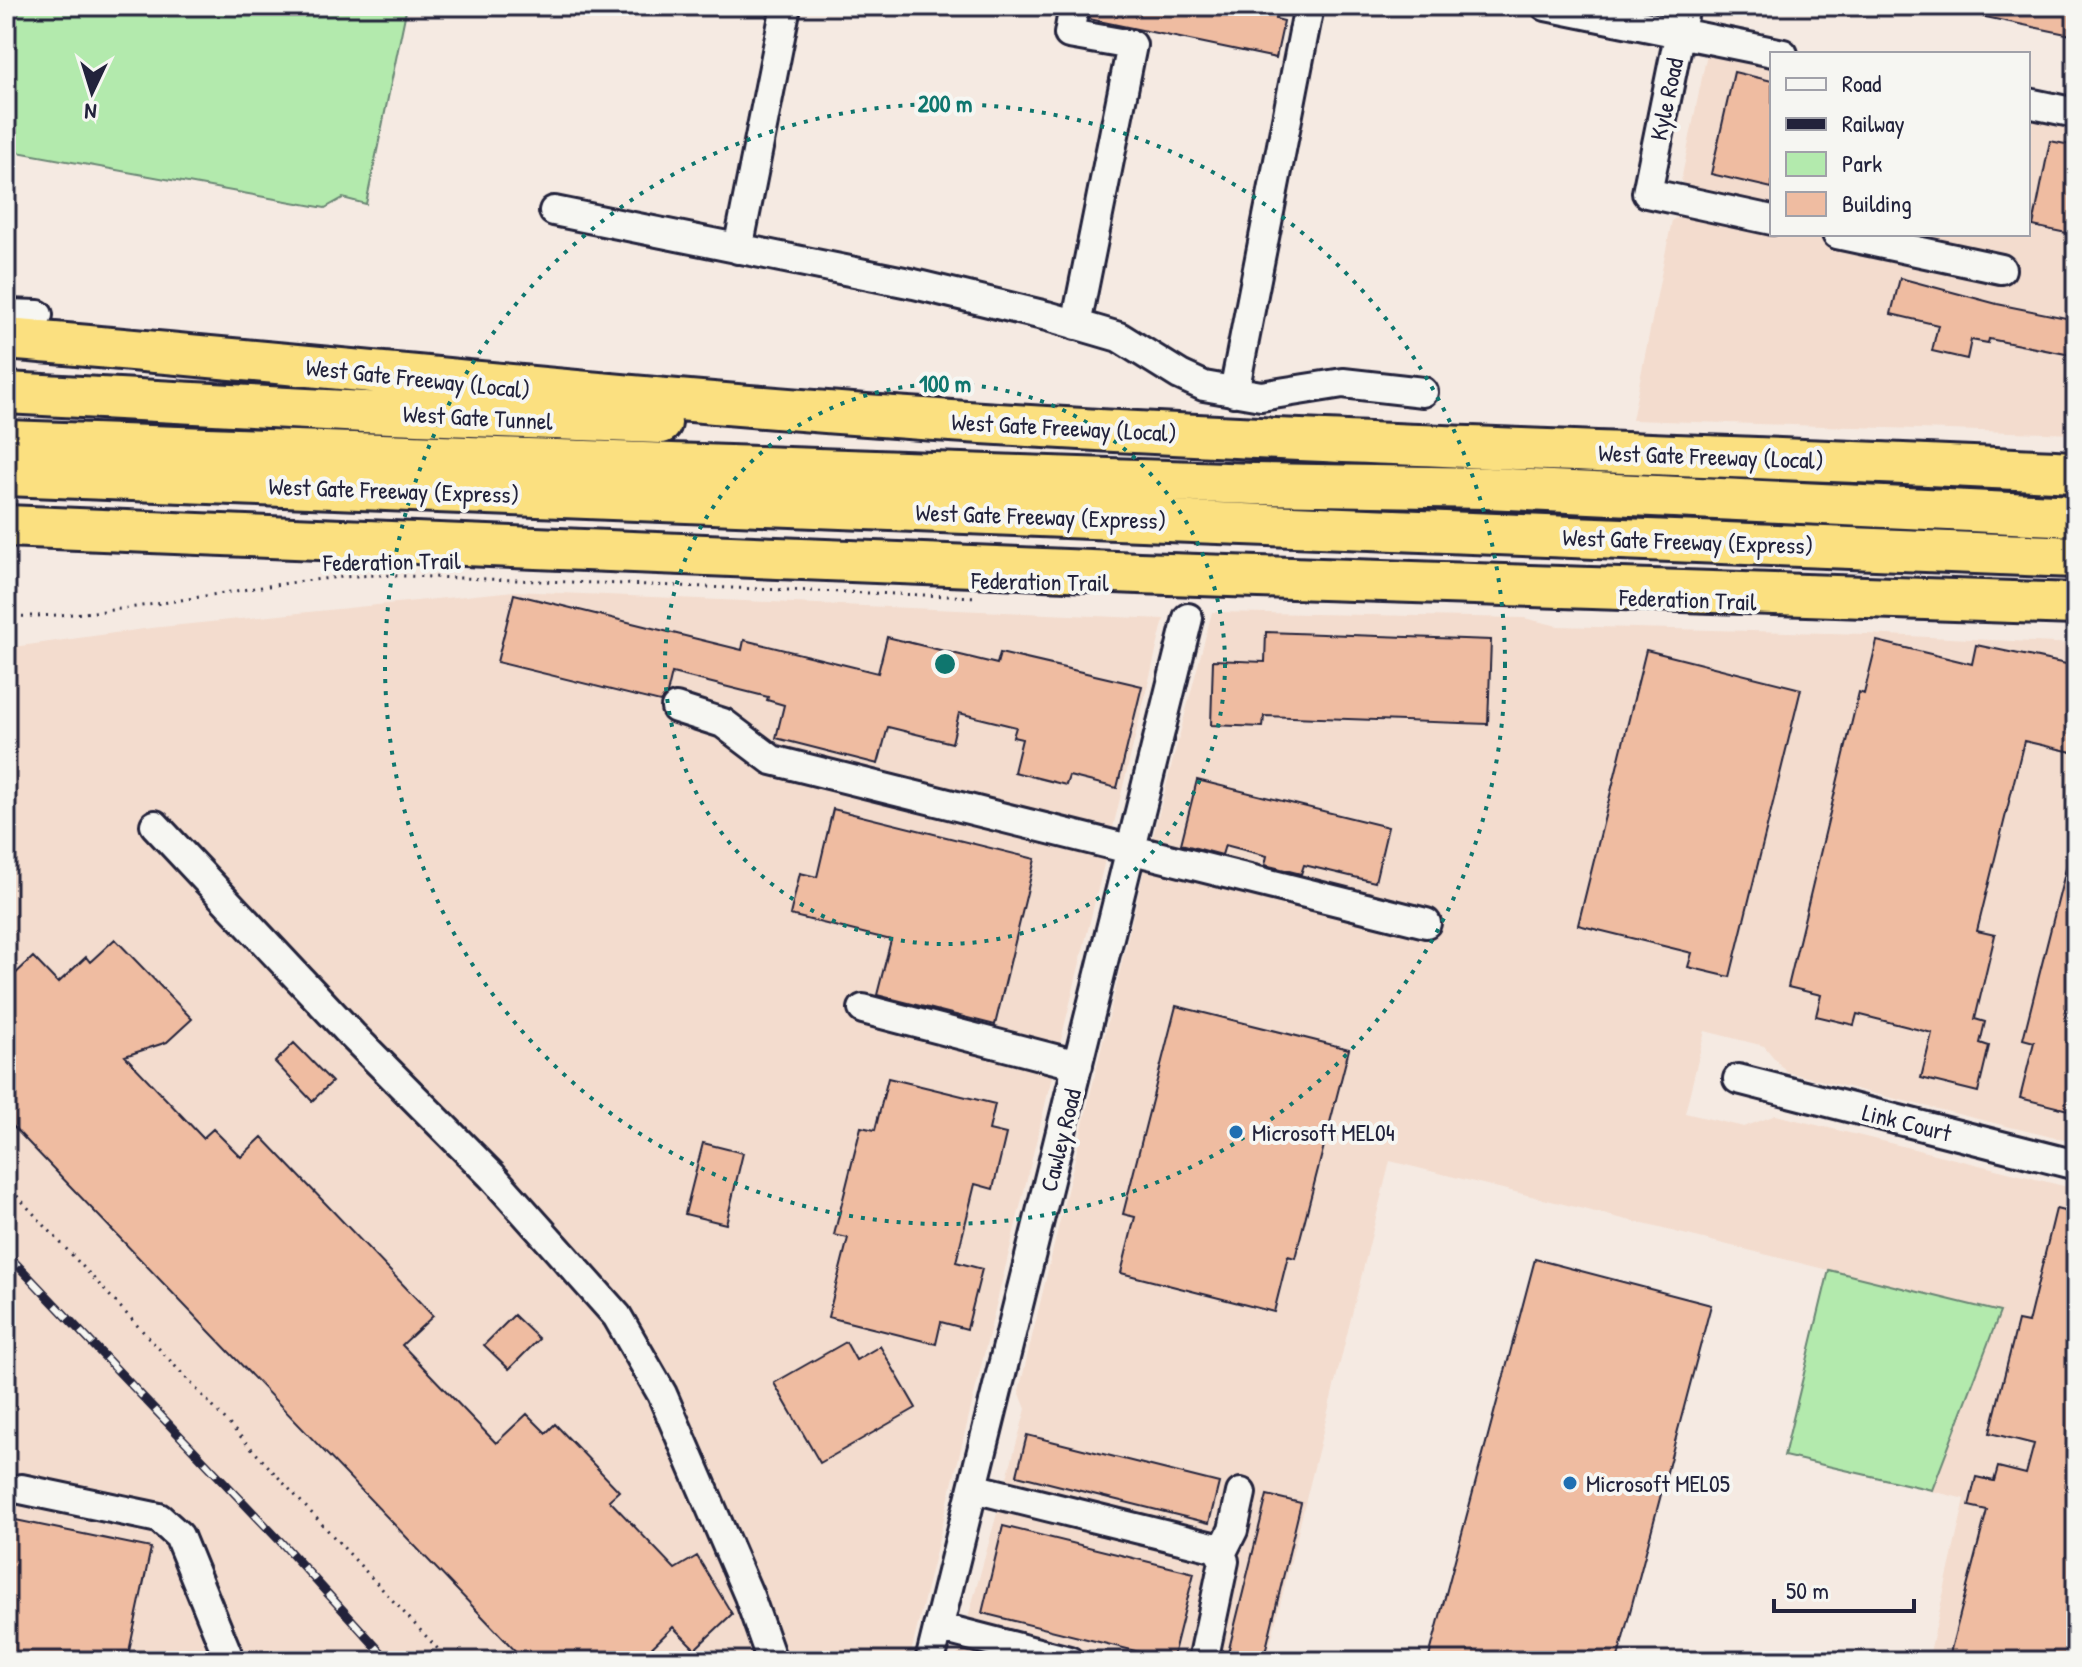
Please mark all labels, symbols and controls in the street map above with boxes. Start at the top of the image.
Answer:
north arrow [52,52,132,132]
legend [1770,52,2030,236]
street label: Kyle Road [1642,55,1690,143]
text: Road [1842,67,1881,99]
text: 200 m [918,87,972,119]
text: N [83,97,97,127]
text: Railway [1842,107,1905,139]
text: Park [1842,147,1882,179]
text: Building [1842,187,1912,219]
street label: West Gate Freeway (Local) [304,350,532,406]
text: 100 m [919,367,971,399]
street label: West Gate Tunnel [402,397,554,437]
street label: West Gate Freeway (Local) [951,405,1177,449]
street label: West Gate Freeway (Local) [1598,436,1824,476]
street label: West Gate Freeway (Express) [268,470,520,510]
street label: West Gate Freeway (Express) [915,496,1167,536]
street label: West Gate Freeway (Express) [1562,521,1814,561]
street label: Federation Trail [322,544,462,578]
street label: Federation Trail [970,564,1110,598]
street label: Federation Trail [1618,581,1758,617]
centre of rings [931,650,959,678]
street label: Cawley Road [1032,1085,1088,1195]
street label: Link Court [1859,1096,1956,1149]
place label: Microsoft MEL04 [1252,1116,1395,1148]
marker: Microsoft MEL04 [1227,1123,1245,1141]
place label: Microsoft MEL05 [1586,1467,1730,1499]
marker: Microsoft MEL05 [1561,1474,1579,1492]
scale bar [1774,1563,1914,1613]
text: 50 m [1786,1574,1829,1606]

